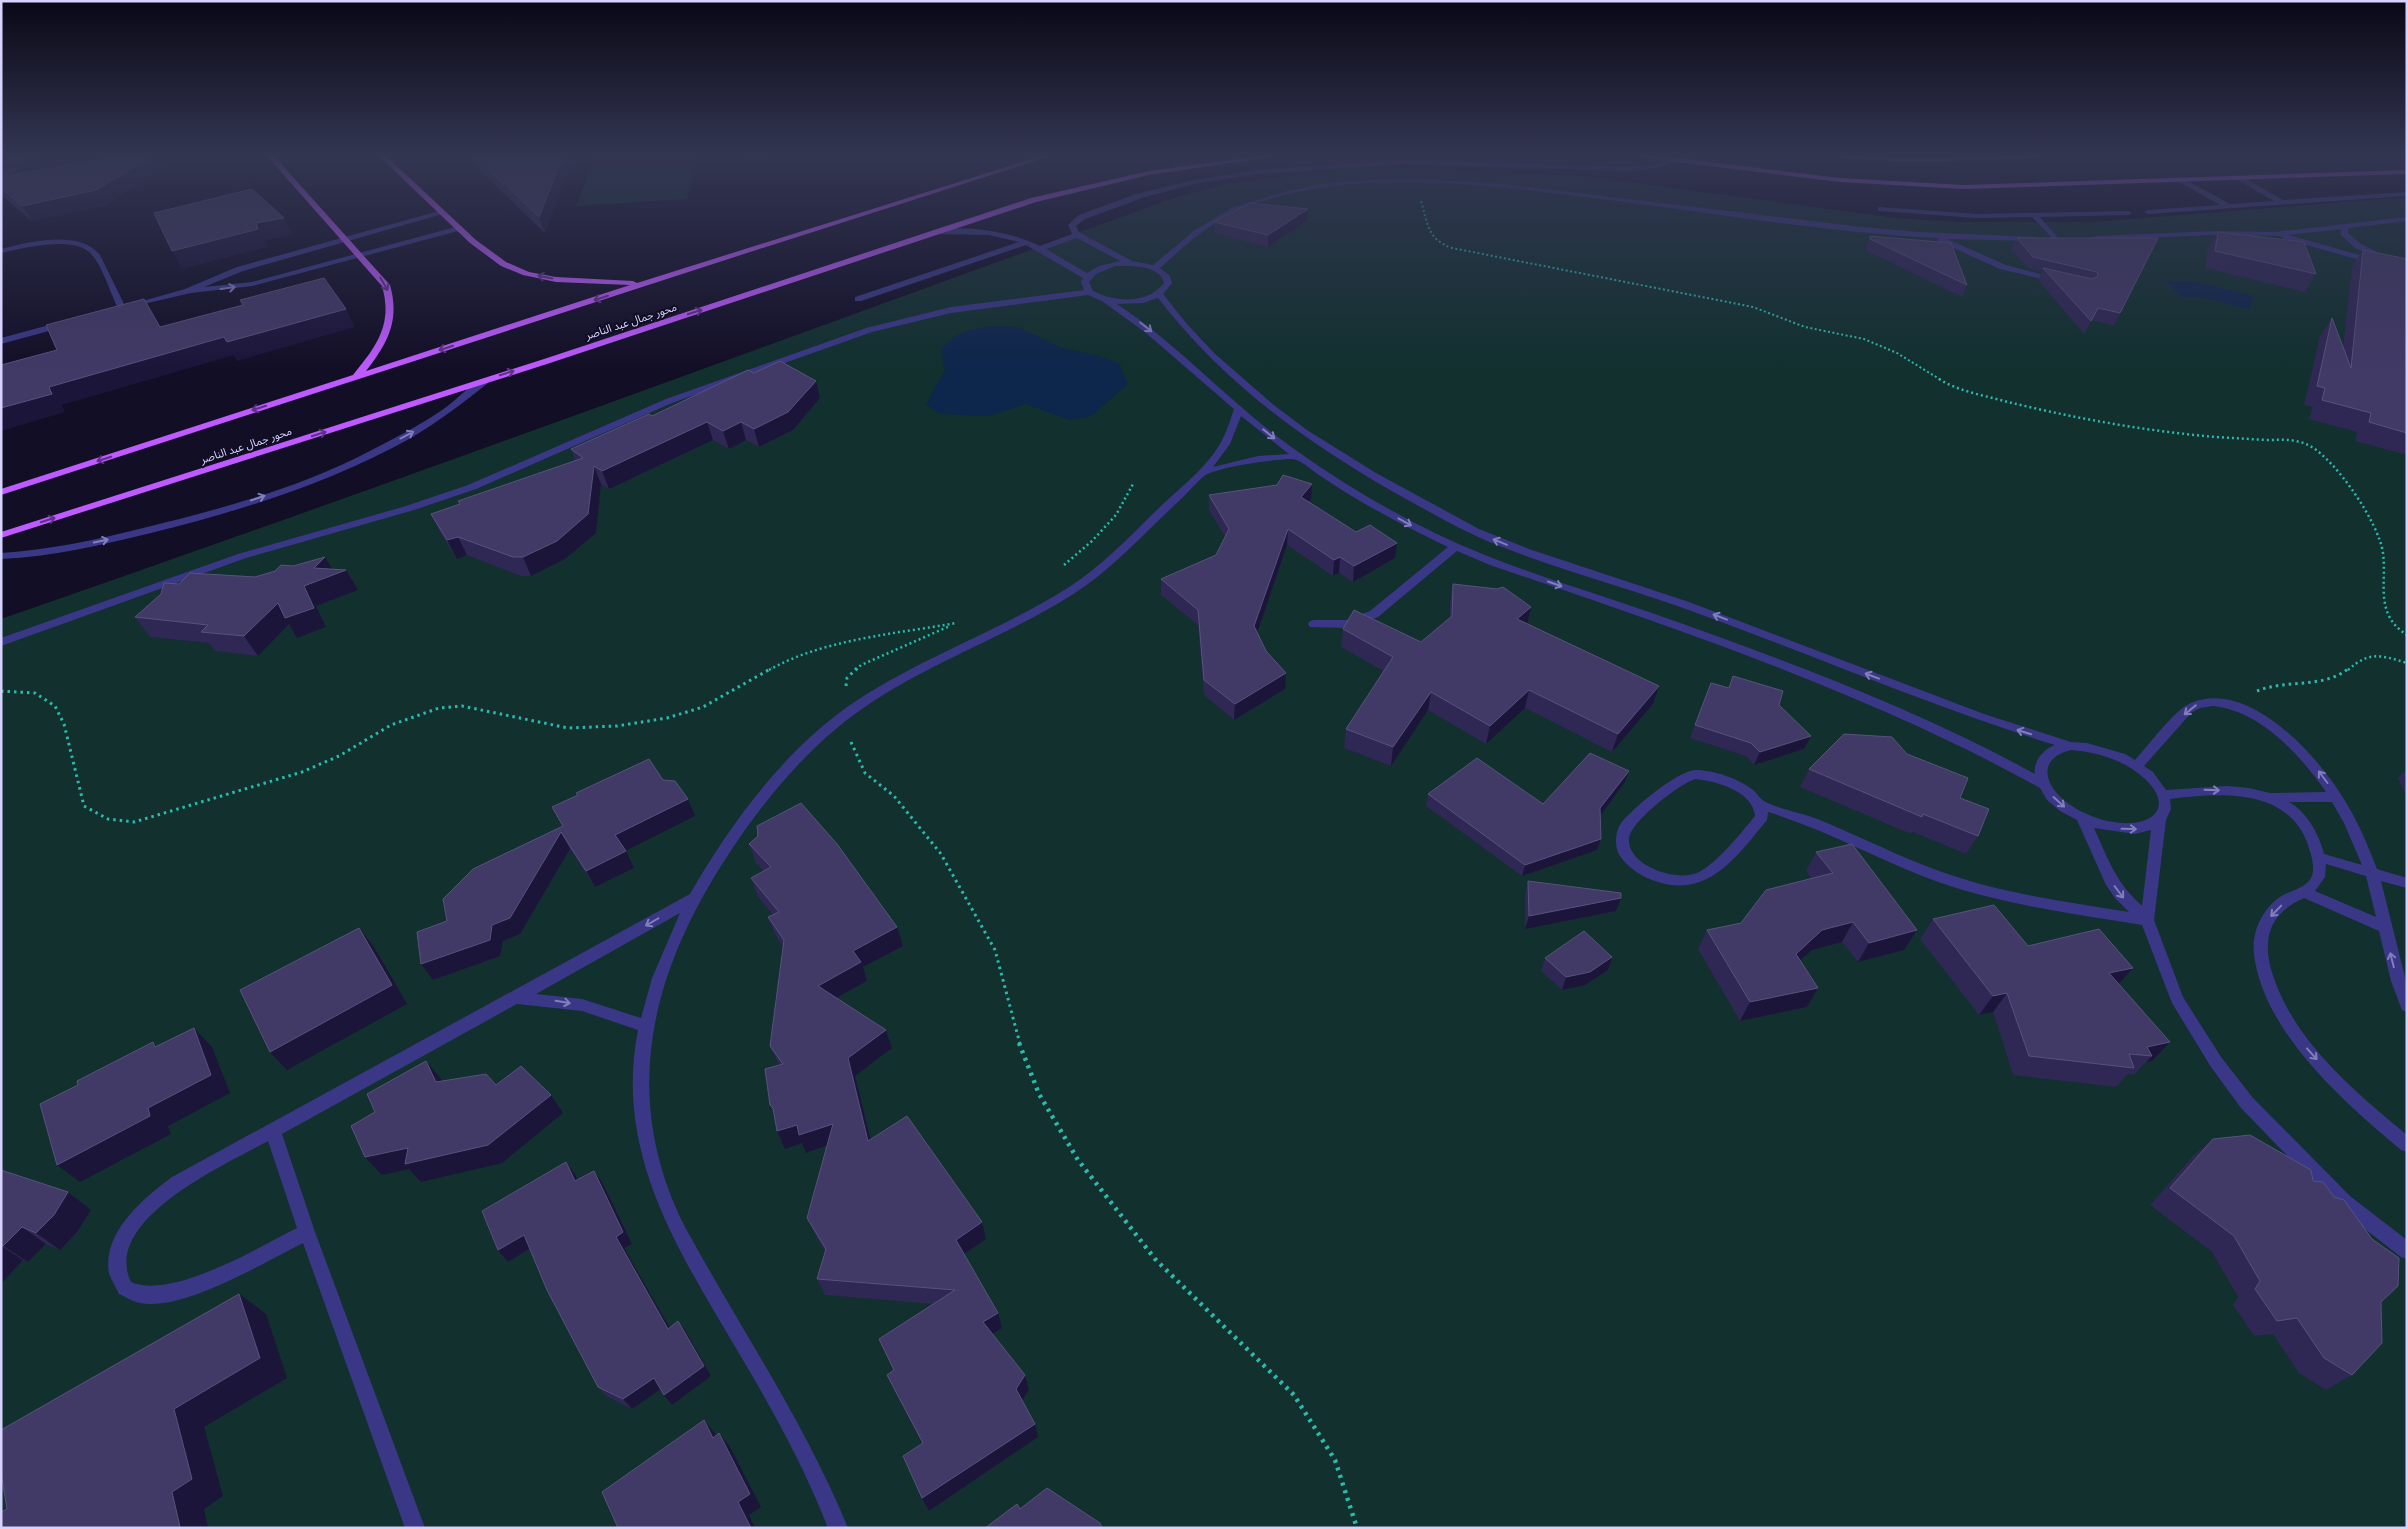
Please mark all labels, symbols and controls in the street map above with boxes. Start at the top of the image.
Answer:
one-way arrow [537,272,553,281]
one-way arrow [379,276,389,290]
one-way arrow [220,282,236,292]
one-way arrow [593,293,609,303]
street label: محور جمال عبد الناصر [583,300,679,343]
one-way arrow [687,307,702,316]
one-way arrow [1139,322,1152,333]
one-way arrow [439,343,455,353]
one-way arrow [499,368,515,378]
one-way arrow [251,404,267,414]
street label: محور جمال عبد الناصر [198,424,294,467]
one-way arrow [311,428,327,438]
one-way arrow [1262,428,1275,439]
one-way arrow [400,430,415,440]
one-way arrow [96,454,112,464]
one-way arrow [250,493,265,502]
one-way arrow [39,515,55,525]
one-way arrow [1398,517,1412,527]
one-way arrow [93,536,109,545]
one-way arrow [1493,537,1508,547]
one-way arrow [1547,579,1563,589]
one-way arrow [1713,612,1729,621]
one-way arrow [1865,671,1880,680]
one-way arrow [2183,704,2196,715]
one-way arrow [2017,727,2033,737]
one-way arrow [2317,771,2328,784]
one-way arrow [2203,786,2219,795]
one-way arrow [2052,796,2065,808]
one-way arrow [2120,824,2136,833]
one-way arrow [2114,885,2125,898]
one-way arrow [2270,904,2282,917]
one-way arrow [645,917,660,927]
one-way arrow [2387,952,2396,968]
one-way arrow [554,997,570,1007]
one-way arrow [2306,1047,2317,1060]

